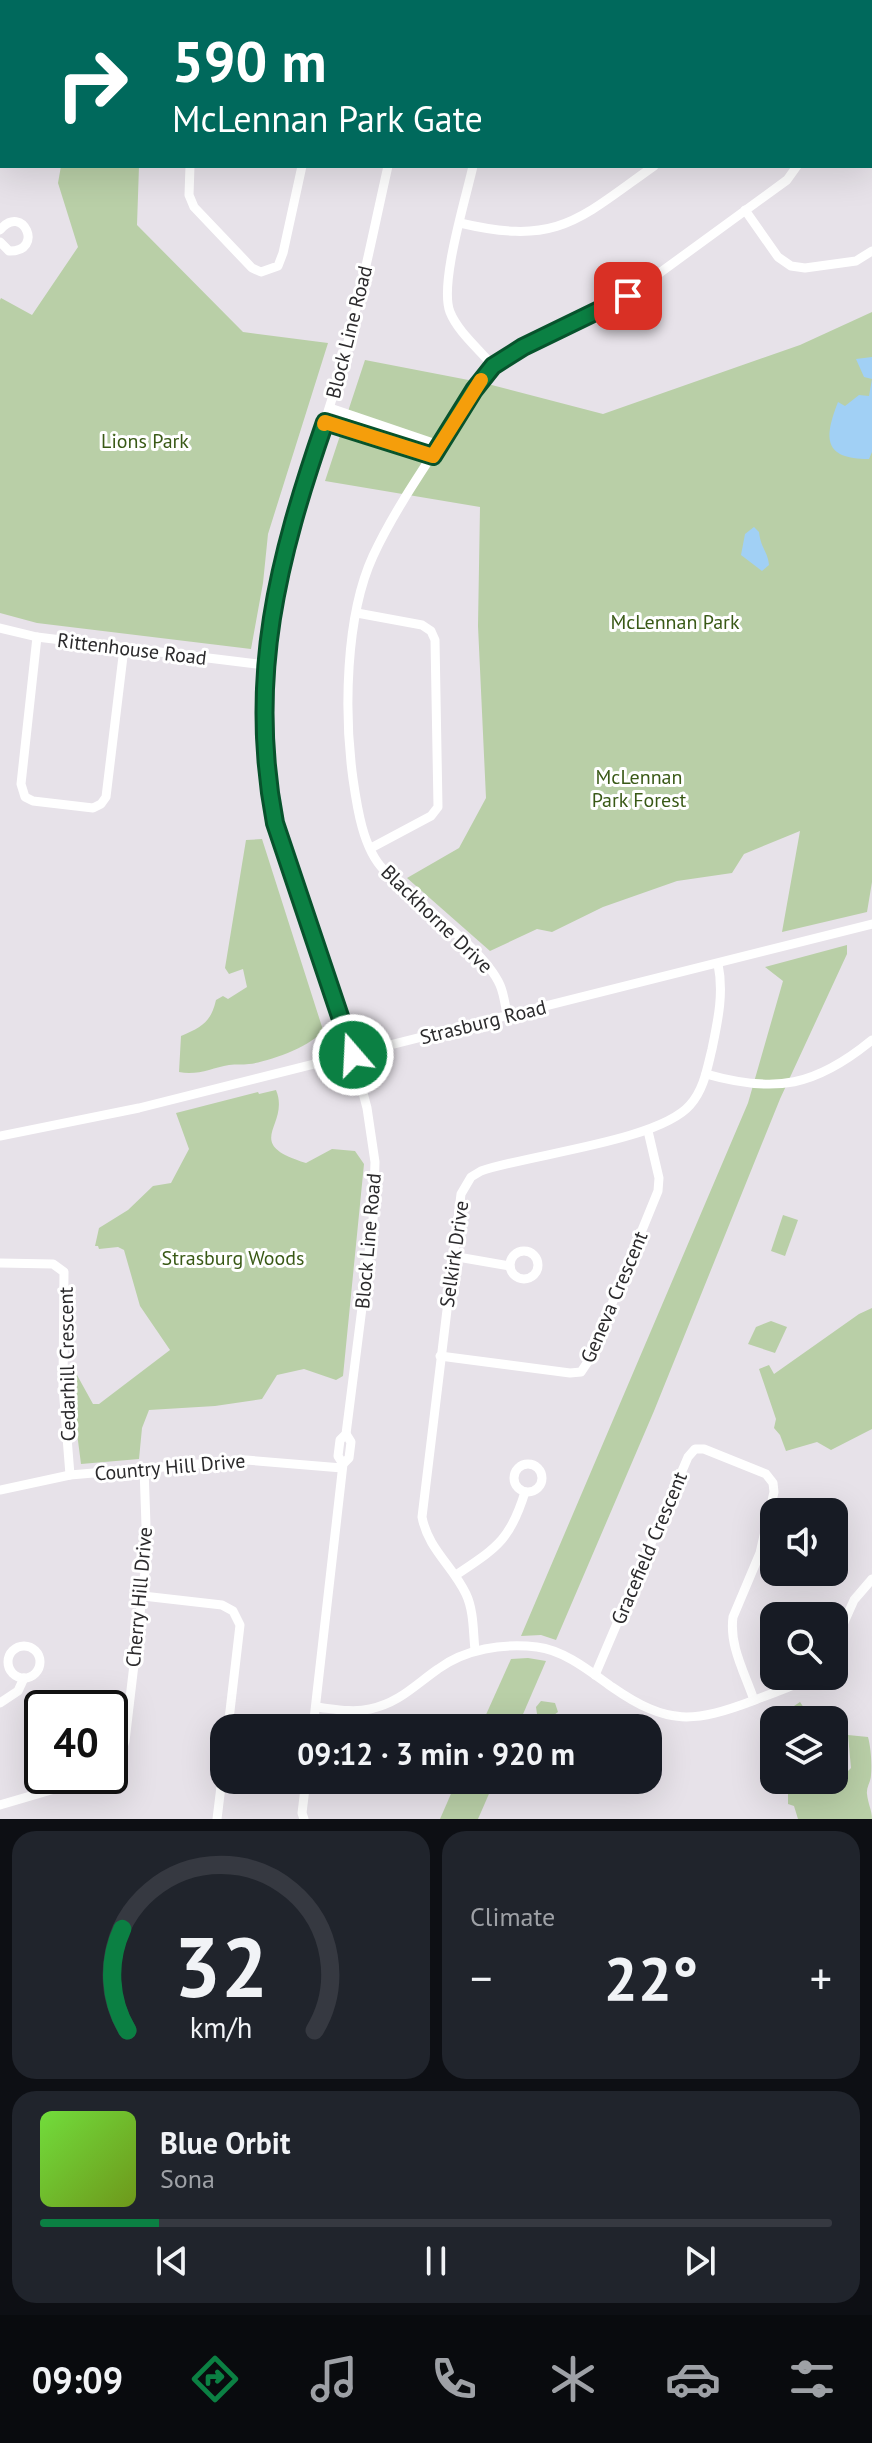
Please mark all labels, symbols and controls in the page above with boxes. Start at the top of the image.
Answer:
text: 590 m [172,25,327,97]
icon: right [40,32,144,136]
text: McLennan Park Gate [172,95,483,142]
pin [594,262,662,330]
street label: Block Line Road [320,263,378,401]
icon: arrive [606,274,650,318]
park label: Lions Park [101,428,189,454]
park label: McLennan Park [610,609,740,635]
street label: Rittenhouse Road [56,627,208,671]
park label: McLennan Park Forest [592,764,687,813]
street label: Blackhorne Drive [376,859,498,979]
street label: Strasburg Road [417,994,549,1050]
position arrow [311,1013,395,1097]
street label: Block Line Road [349,1172,387,1310]
street label: Selkirk Drive [434,1199,474,1309]
street label: Geneva Crescent [575,1227,654,1367]
park label: Strasburg Woods [162,1245,304,1271]
street label: Cedarhill Crescent [53,1286,81,1442]
street label: Country Hill Drive [93,1447,247,1487]
street label: Gracefield Crescent [605,1467,693,1628]
map controls [760,1498,848,1794]
button: sound [760,1498,848,1586]
street label: Cherry Hill Drive [120,1526,158,1668]
button: search [760,1602,848,1690]
speed limit sign: 40 [24,1690,128,1794]
button: layers [760,1706,848,1794]
text: 09:12 · 3 min · 920 m [297,1734,575,1773]
text: Climate [470,1900,555,1933]
text: 32 [174,1912,268,2020]
text: 22° [604,1939,698,2017]
text: − [470,1949,492,2006]
text: + [810,1949,832,2006]
text: km/h [190,2009,252,2046]
text: Blue Orbit [160,2123,290,2162]
text: Sona [160,2162,215,2195]
icon: previous [150,2239,194,2283]
icon: pause [414,2239,458,2283]
icon: next [678,2239,722,2283]
icon: directions [187,2351,243,2407]
icon: music [306,2351,362,2407]
icon: phone [426,2351,482,2407]
icon: climate [545,2351,601,2407]
icon: car [665,2351,721,2407]
icon: filters [784,2351,840,2407]
text: 09:09 [32,2356,123,2403]

